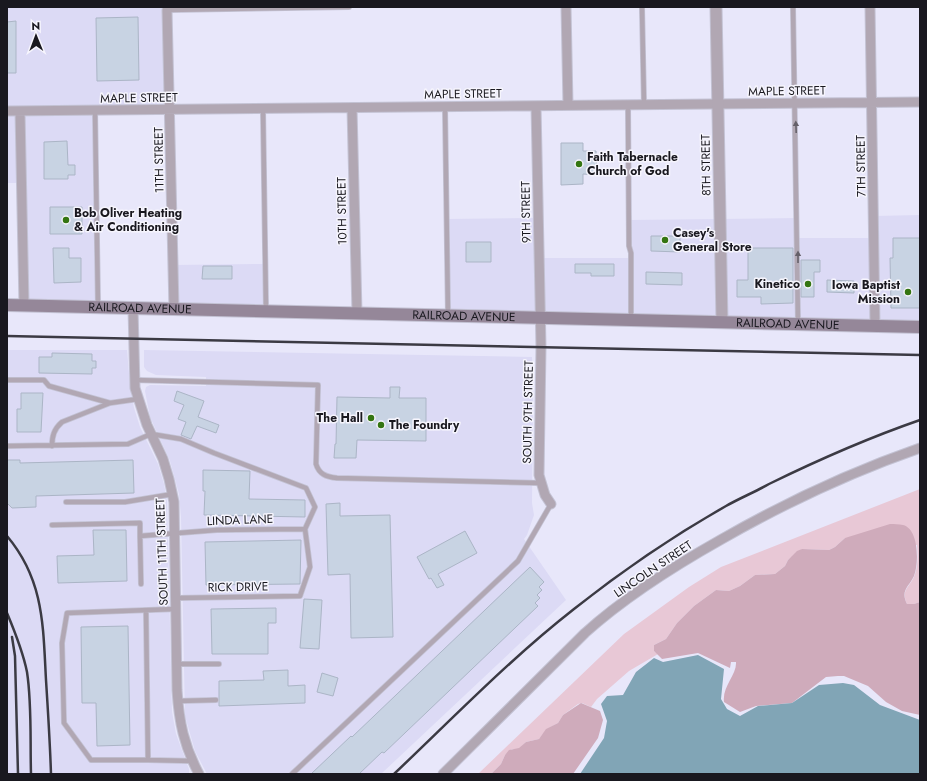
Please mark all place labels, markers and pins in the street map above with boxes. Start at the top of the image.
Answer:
place label: Faith Tabernacle Church of God [587,148,678,180]
marker: Faith Tabernacle Church of God [574,159,584,169]
place label: Bob Oliver Heating & Air Conditioning [74,204,182,236]
marker: Bob Oliver Heating & Air Conditioning [61,215,71,225]
place label: Casey's General Store [673,224,752,256]
marker: Casey's General Store [660,235,670,245]
place label: Kinetico [754,275,800,293]
place label: Iowa Baptist Mission [832,276,900,308]
marker: Kinetico [803,279,813,289]
marker: Iowa Baptist Mission [903,287,913,297]
place label: The Hall [317,409,363,427]
marker: The Hall [366,413,376,423]
place label: The Foundry [389,416,460,434]
marker: The Foundry [376,420,386,430]

